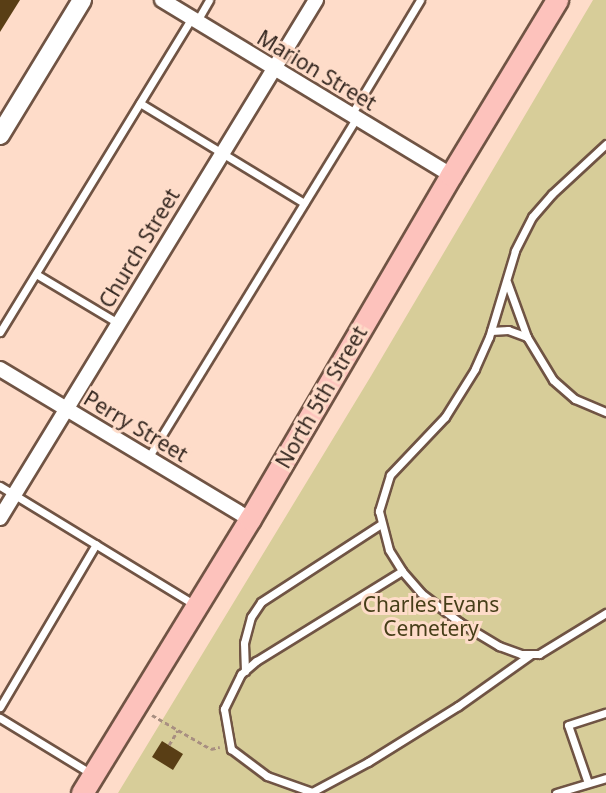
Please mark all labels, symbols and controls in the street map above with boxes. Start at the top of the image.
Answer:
street label: Marion Street [253,25,381,115]
street label: Church Street [94,184,184,312]
street label: North 5th Street [270,321,372,473]
street label: Perry Street [79,385,193,467]
park label: Charles Evans Cemetery [363,591,499,641]

